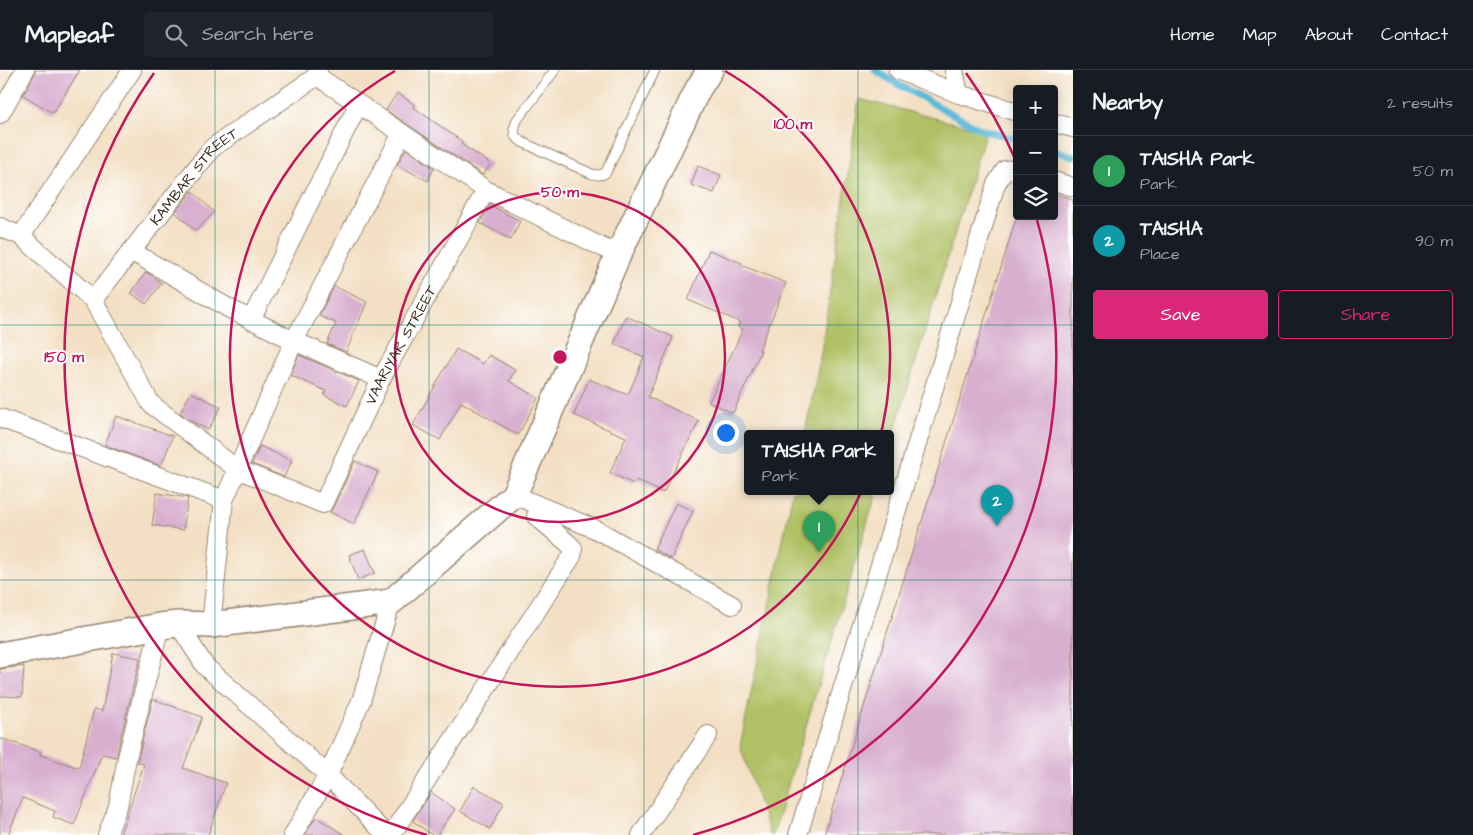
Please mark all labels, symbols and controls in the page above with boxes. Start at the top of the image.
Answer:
search box [144,12,494,57]
text: Mapleaf [25,18,114,52]
icon: search [162,21,190,49]
text: Search here [202,21,314,48]
text: Home [1170,22,1215,47]
text: Map [1243,22,1277,47]
text: About [1305,22,1353,47]
text: Contact [1381,22,1448,47]
map controls [1013,85,1058,220]
button: + [1013,85,1058,130]
text: Nearby [1093,88,1163,117]
text: 2 results [1387,92,1453,114]
text: 100 m [774,114,813,135]
street label: KAMBAR STREET [145,122,243,230]
button: − [1013,130,1058,175]
text: TAISHA Park [1140,146,1254,173]
text: 1 [1108,160,1110,182]
text: 50 m [1413,160,1453,182]
text: Park [1140,173,1177,195]
button: layers [1013,175,1058,220]
text: 50 m [541,182,579,203]
text: TAISHA [1140,216,1203,243]
text: 2 [1104,230,1114,252]
text: 90 m [1415,230,1453,252]
text: Place [1140,243,1180,265]
street label: VAARIYAR STREET [360,281,442,408]
button: Save [1093,290,1268,339]
button: Share [1278,290,1453,339]
text: 150 m [44,347,84,368]
centre of rings [551,348,569,366]
your location [713,420,739,446]
popup [744,430,894,495]
text: TAISHA Park [762,438,876,465]
text: Park [762,465,799,487]
pin: 2 [981,485,1013,526]
pin: 1 [803,511,835,552]

